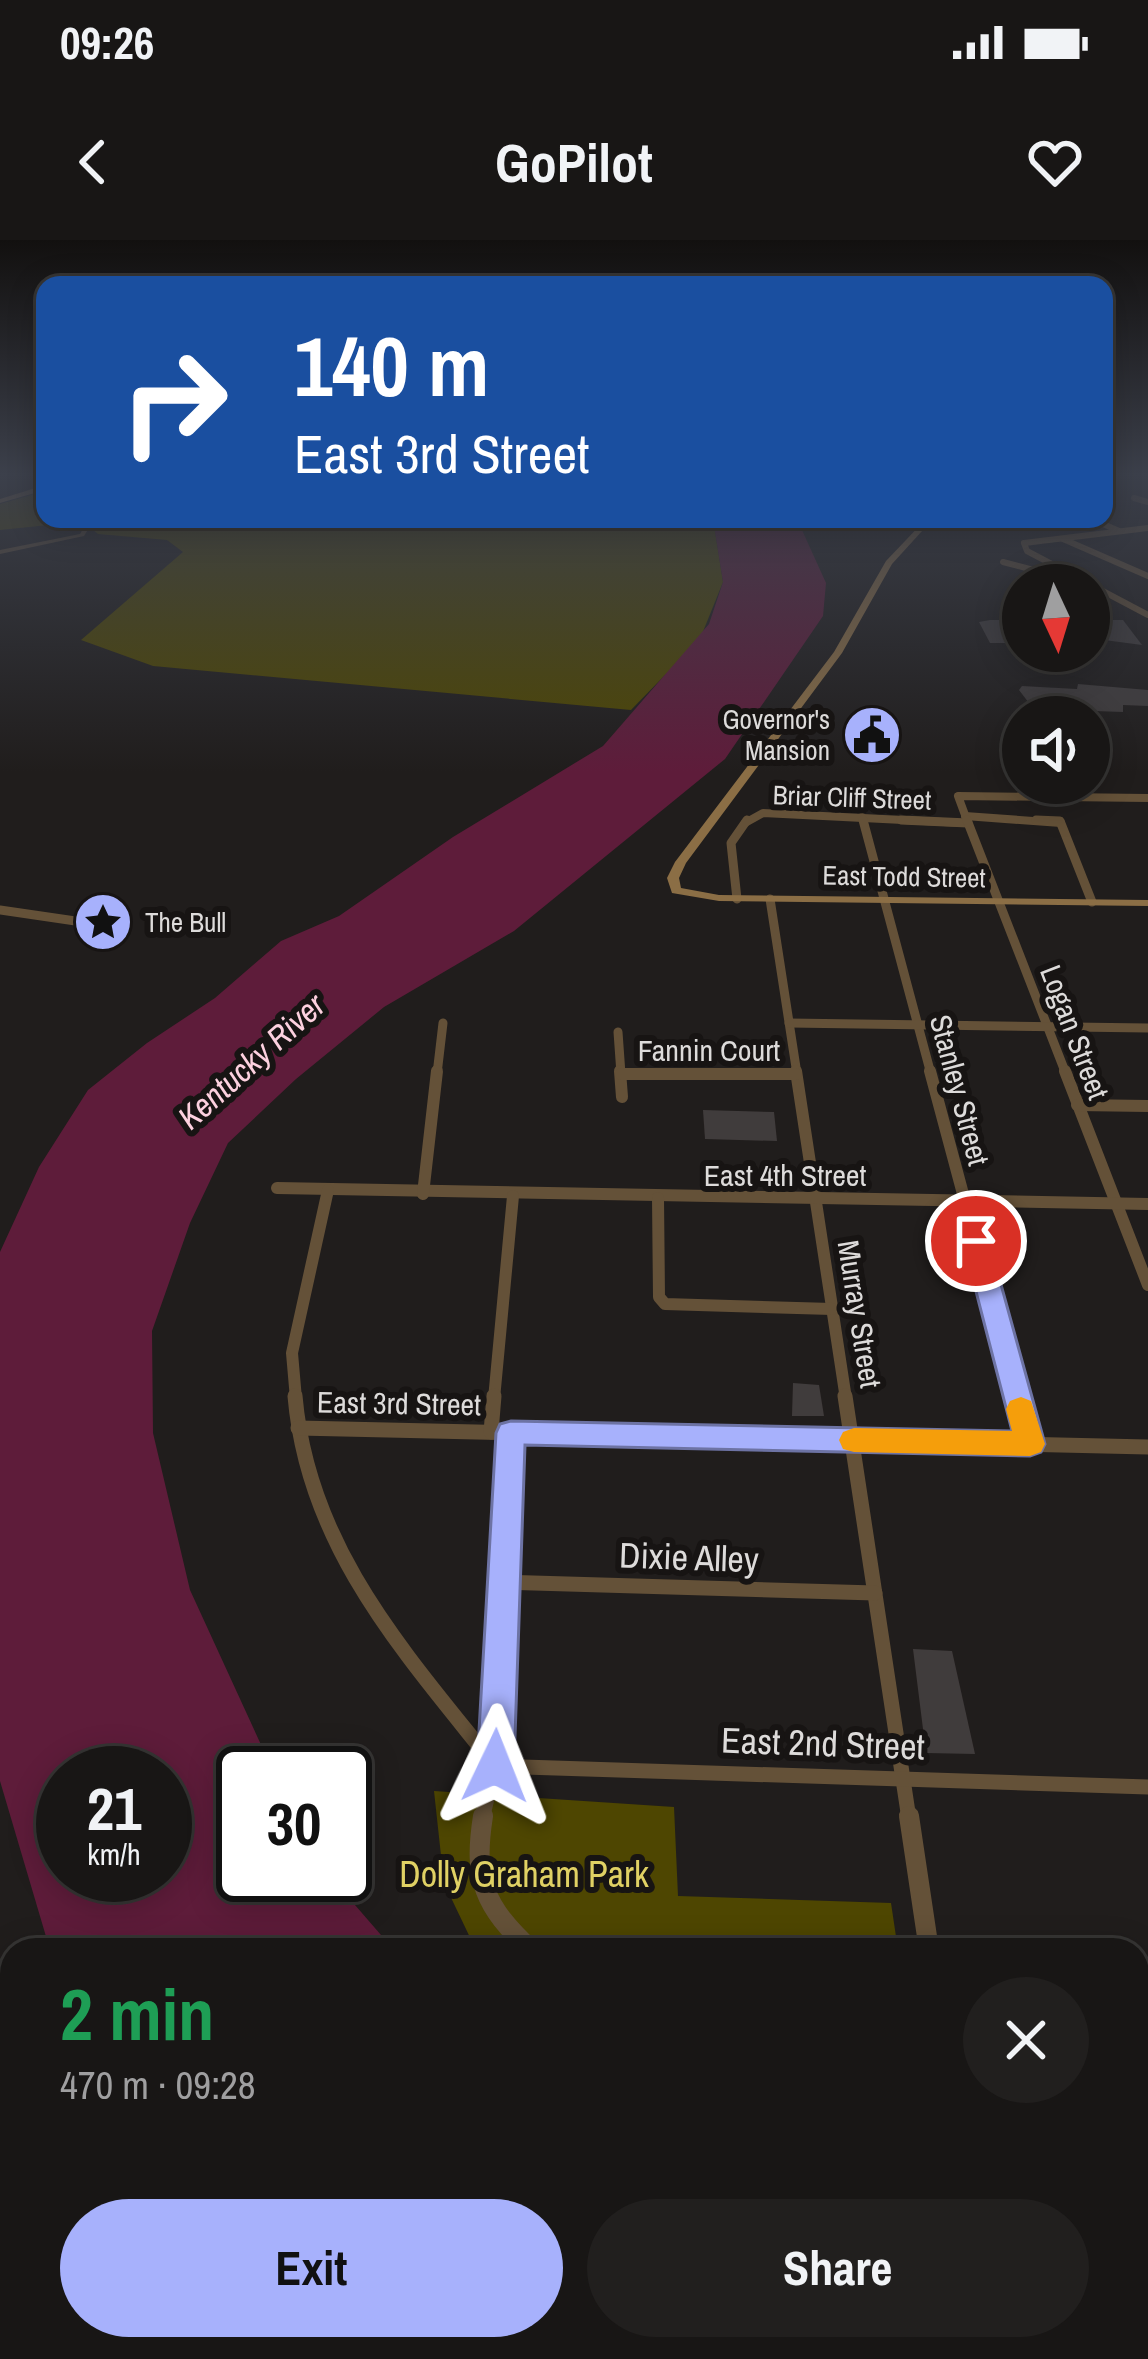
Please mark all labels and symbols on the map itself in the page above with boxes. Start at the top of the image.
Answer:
north arrow [1002,564,1110,672]
place label: Governor's Mansion [722,701,830,768]
public building icon: Governor's Mansion [841,704,903,766]
street label: Briar Cliff Street [772,776,932,818]
street label: East Todd Street [822,857,986,895]
place icon: The Bull [72,891,134,953]
place label: The Bull [145,904,226,940]
street label: Logan Street [1031,959,1119,1105]
water label: Kentucky River [168,983,335,1139]
street label: Stanley Street [921,1010,999,1170]
street label: Fannin Court [638,1030,780,1070]
street label: East 4th Street [704,1155,867,1195]
pin [925,1190,1027,1292]
street label: Murray Street [829,1237,891,1391]
street label: East 3rd Street [317,1382,482,1424]
street label: Dixie Alley [618,1531,760,1583]
position arrow [432,1703,558,1829]
street label: East 2nd Street [720,1715,926,1771]
speed limit sign: 30 [216,1746,372,1902]
park label: Dolly Graham Park [399,1850,649,1898]

